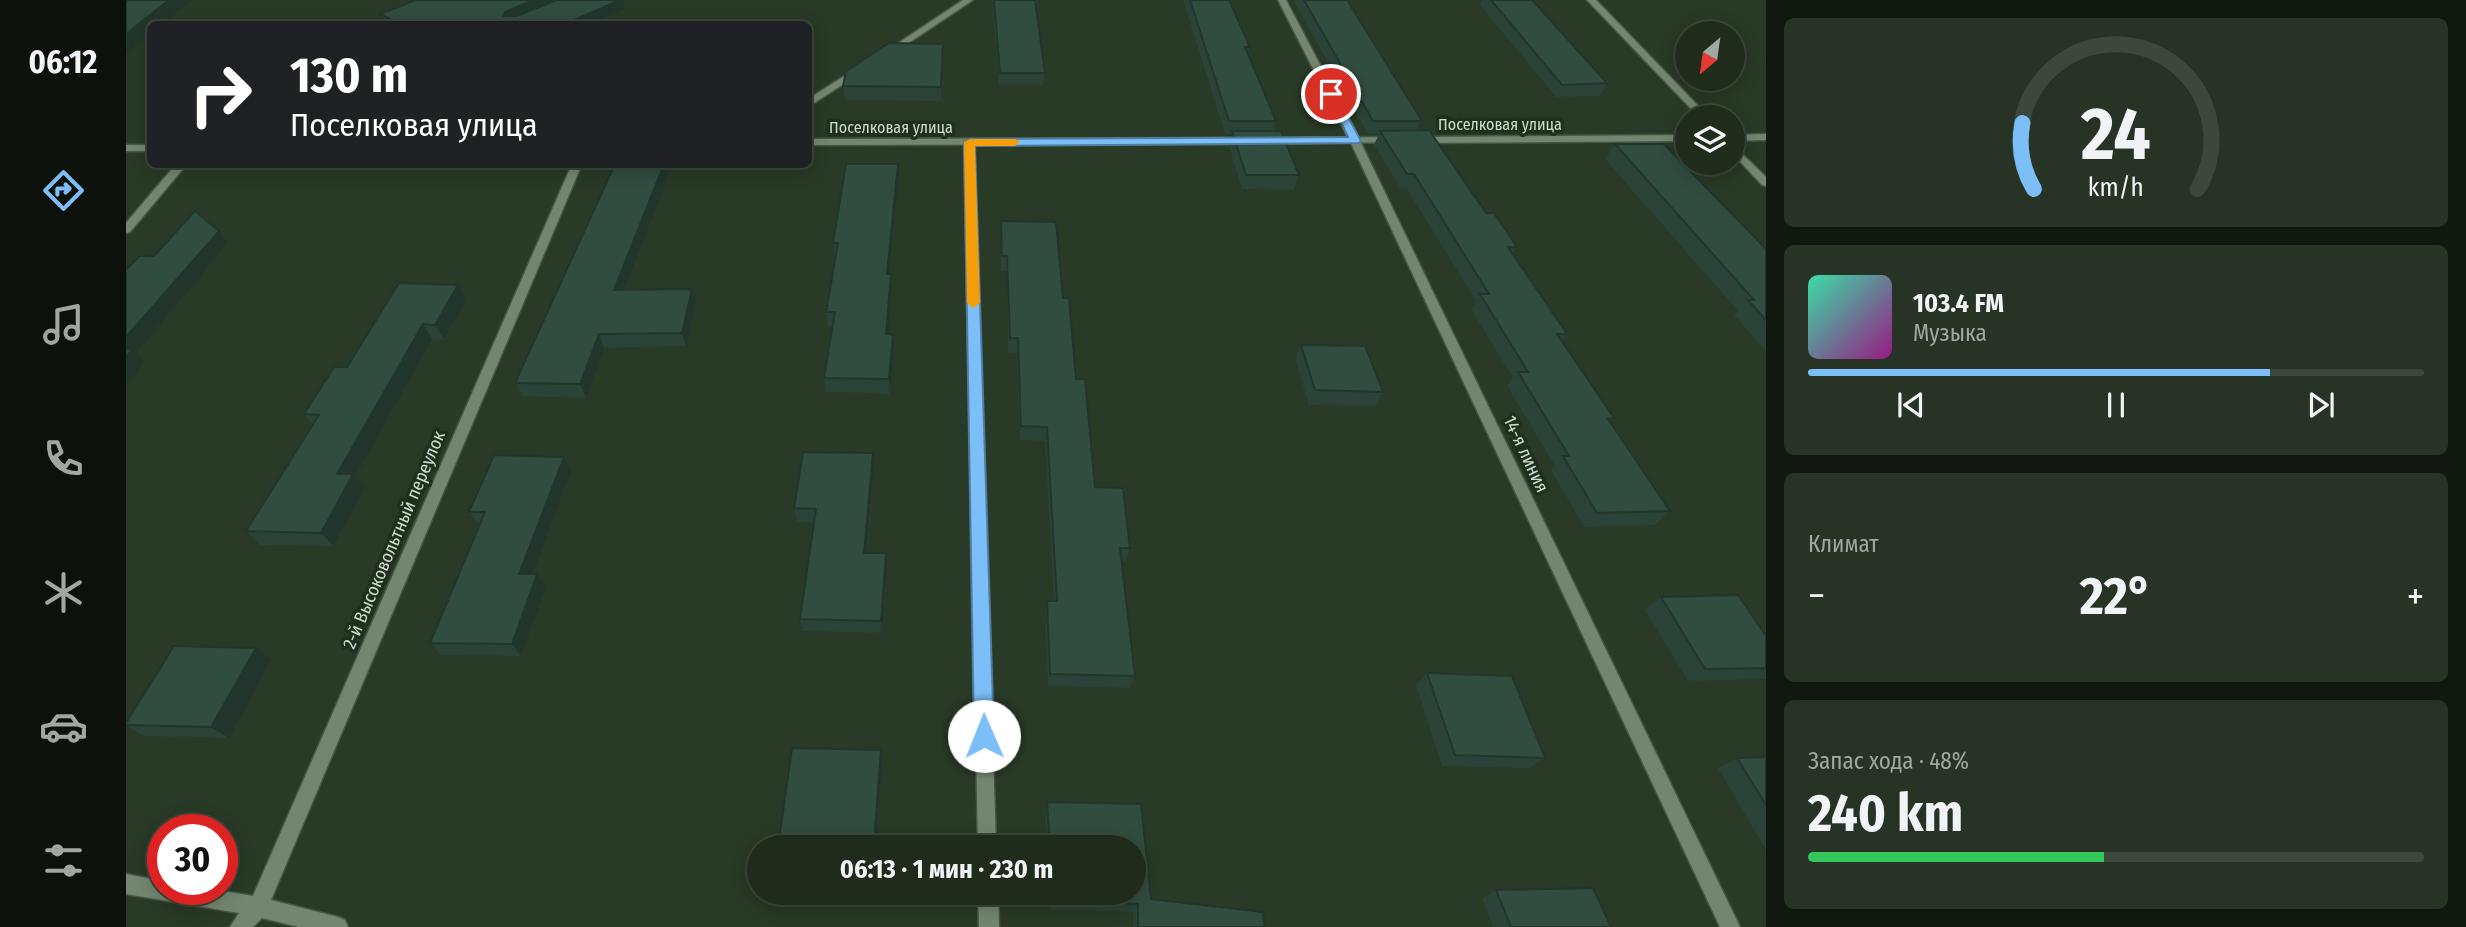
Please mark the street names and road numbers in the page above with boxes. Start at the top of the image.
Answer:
street label: Поселковая улица [1438,115,1562,134]
street label: Поселковая улица [829,118,953,137]
street label: 14-я линия [1499,412,1553,496]
street label: 2-й Высоковольтный переулок [338,427,450,652]

